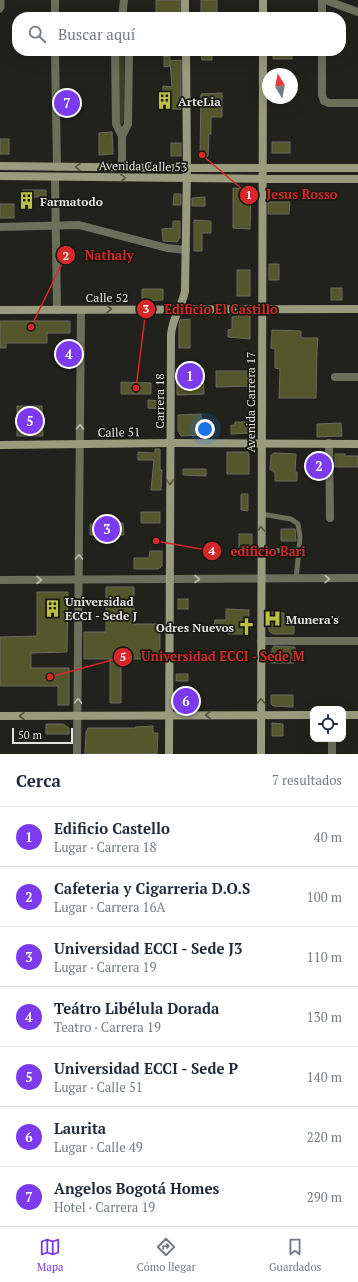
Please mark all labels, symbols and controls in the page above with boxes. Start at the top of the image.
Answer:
search box [12,12,346,56]
icon: search [26,23,48,45]
text: Buscar aquí [58,24,135,44]
north arrow [262,68,298,104]
pin: 7 [54,88,80,118]
building icon: ArteLia [155,91,175,111]
place label: ArteLia [178,94,221,109]
street label: Avenida Calle 53 [99,158,187,174]
one-way arrow [75,163,81,171]
one-way arrow [120,174,126,182]
callout: Jesus Rosso [239,182,346,207]
text: Jesus Rosso [266,185,338,203]
text: 1 [246,187,252,202]
building icon: Farmatodo [17,191,37,211]
place label: Farmatodo [40,194,103,209]
callout: Nathaly [56,243,141,268]
text: Nathaly [84,246,135,264]
text: 2 [63,248,70,263]
street label: Calle 52 [86,290,128,305]
callout: Edificio El Castillo [136,296,286,321]
text: Edificio El Castillo [164,300,278,318]
text: 3 [143,301,150,316]
one-way arrow [106,305,112,313]
pin: 4 [56,339,82,369]
street label: Avenida Carrera 17 [243,351,258,453]
pin: 1 [177,361,203,391]
street label: Carrera 18 [152,373,167,429]
pin: 5 [17,406,43,436]
your location [195,419,215,439]
one-way arrow [76,424,84,430]
street label: Calle 51 [97,424,141,440]
pin: 2 [306,451,332,481]
one-way arrow [166,479,174,485]
pin: 3 [94,514,120,544]
one-way arrow [257,526,265,532]
callout: edificio Bari [202,539,313,564]
text: edificio Bari [230,542,306,560]
text: 4 [209,543,216,558]
one-way arrow [75,554,83,560]
one-way arrow [324,574,330,583]
one-way arrow [194,575,200,583]
one-way arrow [36,576,42,584]
place label: Universidad ECCI - Sede J [65,594,138,623]
building icon: Universidad ECCI - Sede J [42,598,62,618]
hospital icon: Munera's [263,609,283,629]
place label: Munera's [286,612,339,627]
church icon: Odres Nuevos [237,617,257,637]
place label: Odres Nuevos [156,620,235,635]
callout: Universidad ECCI - Sede M [113,644,313,669]
text: Universidad ECCI - Sede M [141,647,305,665]
text: 5 [120,649,126,664]
pin: 6 [173,686,199,716]
one-way arrow [74,698,82,704]
one-way arrow [257,698,265,704]
map controls [310,706,346,742]
button: locate [310,706,346,742]
one-way arrow [205,711,211,719]
one-way arrow [19,712,25,720]
scale bar [12,726,73,745]
text: 50 m [18,728,42,742]
text: Cerca [16,769,61,792]
text: 7 resultados [272,771,342,789]
text: Edificio Castello [54,818,170,838]
text: 1 [25,828,33,846]
text: 40 m [314,828,342,846]
text: Lugar · Carrera 18 [54,838,156,856]
text: Cafeteria y Cigarreria D.O.S [54,878,250,898]
text: 2 [25,888,33,906]
text: 100 m [307,888,342,906]
text: Lugar · Carrera 16A [54,898,165,916]
text: Universidad ECCI - Sede J3 [54,938,242,958]
text: 3 [25,948,33,966]
text: 110 m [307,948,342,966]
text: Lugar · Carrera 19 [54,958,156,976]
text: Teátro Libélula Dorada [54,998,219,1018]
text: 4 [25,1008,33,1026]
text: 130 m [307,1008,342,1026]
text: Teatro · Carrera 19 [54,1018,161,1036]
text: Universidad ECCI - Sede P [54,1058,238,1078]
text: 5 [25,1068,33,1086]
text: 140 m [307,1068,342,1086]
text: Lugar · Calle 51 [54,1078,143,1096]
text: Laurita [54,1118,106,1138]
text: 6 [25,1128,33,1146]
text: 220 m [307,1128,342,1146]
text: Lugar · Calle 49 [54,1138,143,1156]
text: Angelos Bogotá Homes [54,1178,219,1198]
text: 7 [25,1188,33,1206]
text: 290 m [307,1188,342,1206]
text: Hotel · Carrera 19 [54,1198,155,1216]
tab: Mapa [37,1236,64,1274]
tab: Cómo llegar [137,1236,196,1274]
tab: Guardados [269,1236,321,1274]

